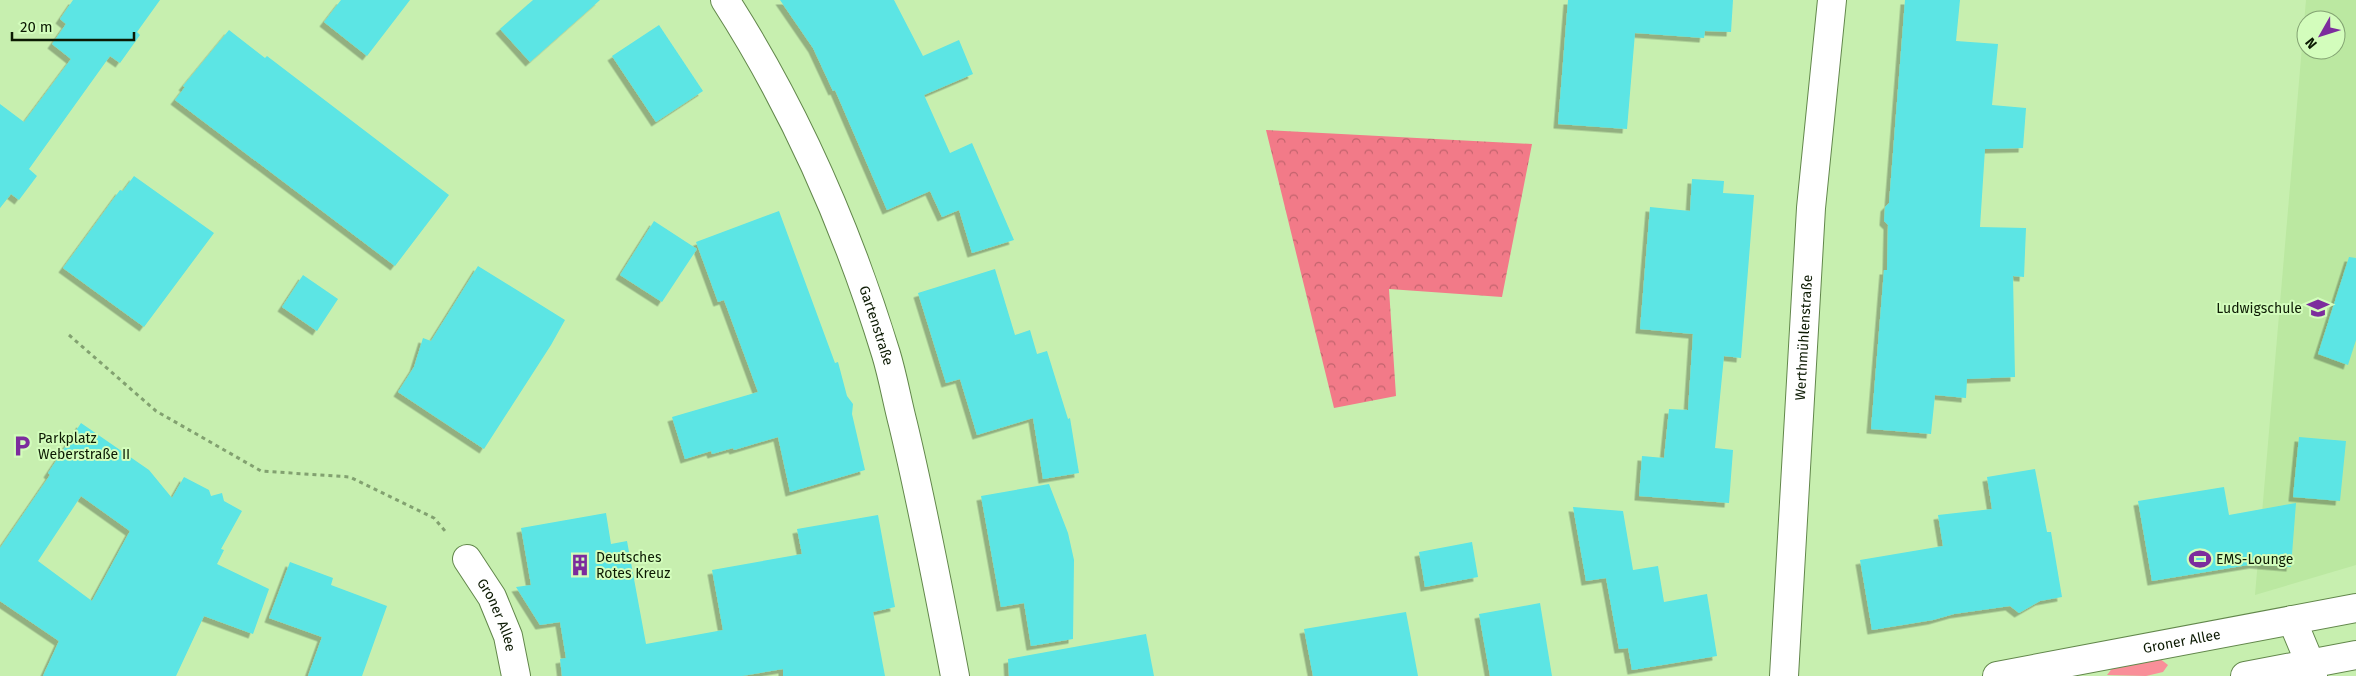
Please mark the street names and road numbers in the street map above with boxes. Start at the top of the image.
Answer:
street label: Werthmühlenstraße [1791,274,1816,401]
street label: Gartenstraße [856,283,897,367]
street label: Groner Allee [474,575,519,653]
street label: Groner Allee [2142,625,2222,657]

